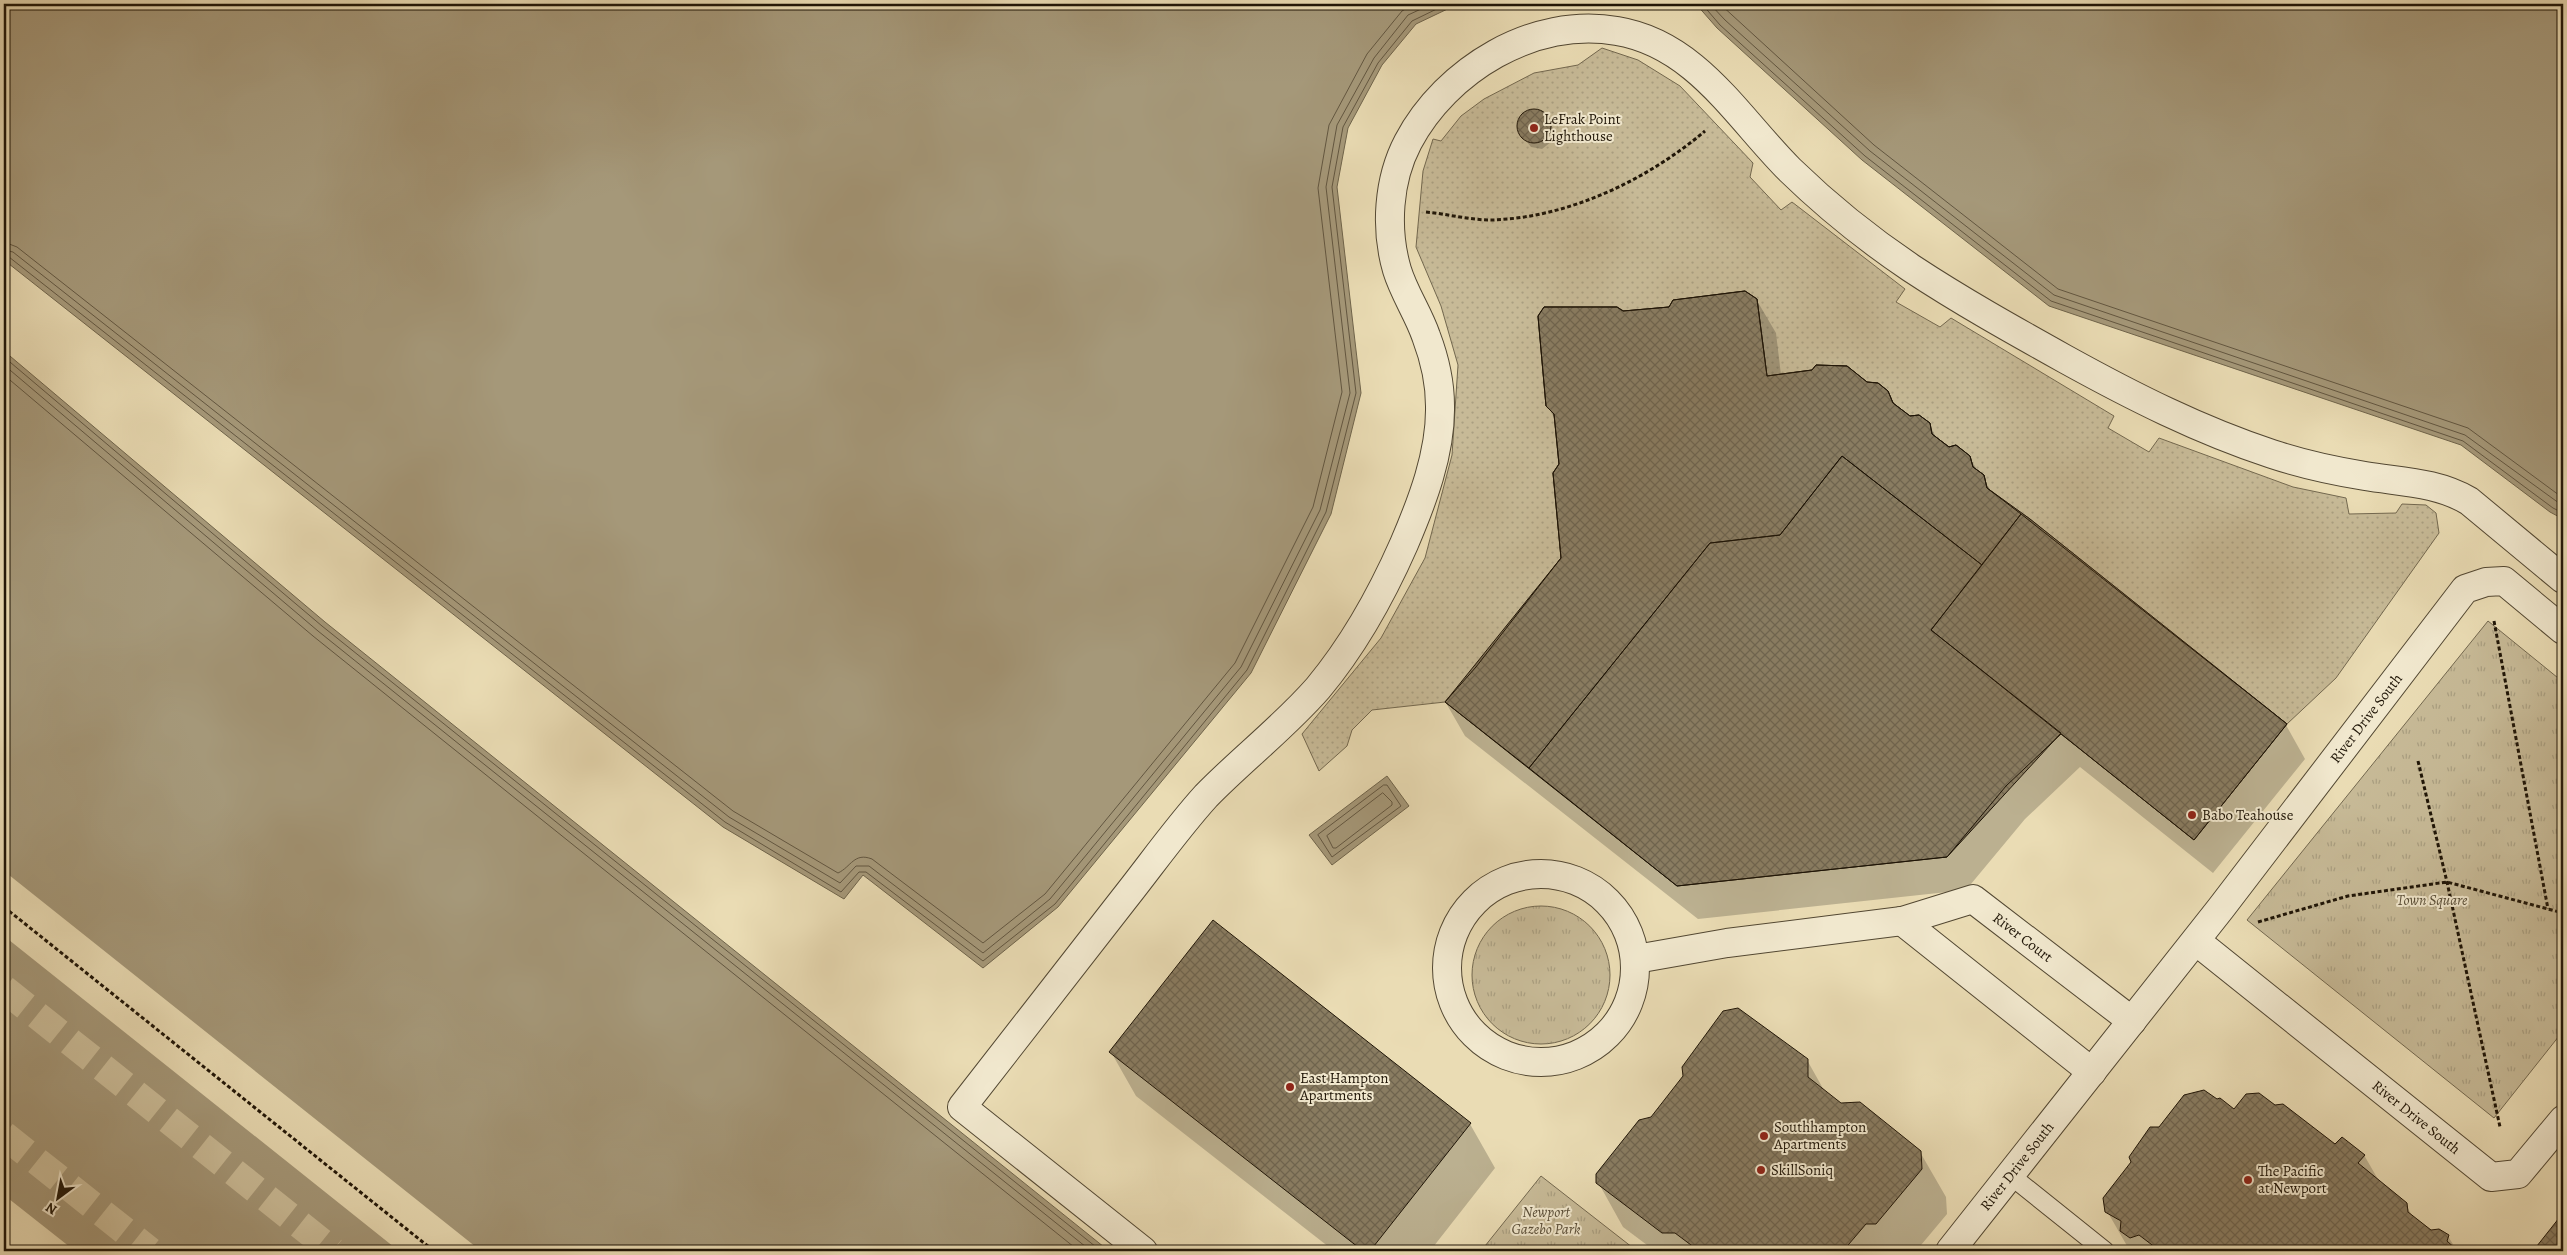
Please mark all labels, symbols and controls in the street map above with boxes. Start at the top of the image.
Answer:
place label: LeFrak Point Lighthouse [1544,109,1621,146]
marker: LeFrak Point Lighthouse [1528,122,1540,134]
street label: River Drive South [2325,669,2407,767]
place label: Babo Teahouse [2202,805,2294,825]
marker: Babo Teahouse [2186,809,2198,821]
park label: Town Square [2396,890,2468,910]
street label: River Court [1989,908,2057,967]
place label: East Hampton Apartments [1299,1068,1389,1105]
street label: River Drive South [2368,1076,2465,1159]
marker: East Hampton Apartments [1284,1081,1296,1093]
place label: Southhampton Apartments [1773,1117,1866,1154]
street label: River Drive South [1976,1118,2058,1215]
marker: Southhampton Apartments [1758,1130,1770,1142]
place label: SkillSoniq [1771,1160,1833,1180]
place label: The Pacific at Newport [2258,1161,2327,1198]
marker: SkillSoniq [1755,1164,1767,1176]
north arrow [32,1172,82,1222]
marker: The Pacific at Newport [2242,1174,2254,1186]
text: N [42,1198,61,1219]
park label: Newport Gazebo Park [1511,1202,1581,1239]

